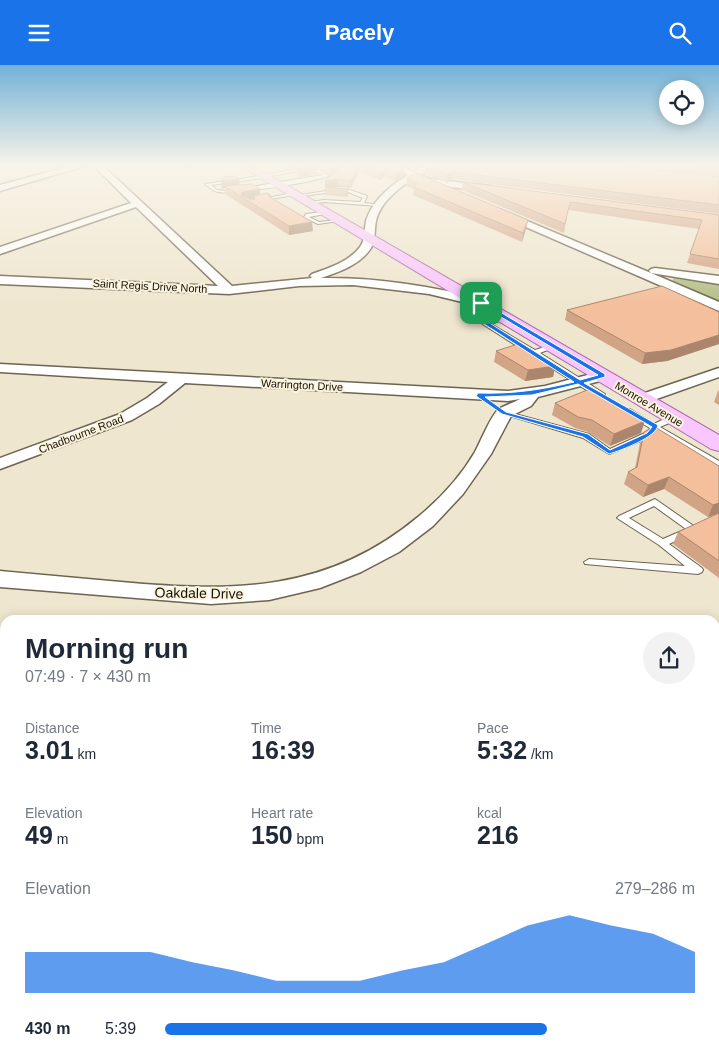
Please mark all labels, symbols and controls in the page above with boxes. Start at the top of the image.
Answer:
icon: menu [25,19,53,47]
icon: search [666,19,694,47]
text: Pacely [325,20,394,45]
map controls [659,80,704,125]
button: locate [659,80,704,125]
street label: Saint Regis Drive North [92,277,208,295]
pin [460,282,502,324]
icon: arrive [467,289,495,317]
street label: Warrington Drive [261,377,343,393]
street label: Monroe Avenue [613,379,685,429]
street label: Chadbourne Road [37,412,125,456]
street label: Oakdale Drive [155,584,244,602]
button: share [643,632,695,684]
text: Morning run [25,633,188,664]
text: 07:49 · 7 × 430 m [25,668,151,685]
text: Distance [25,720,79,736]
text: Time [251,720,282,736]
text: Pace [477,720,509,736]
text: 3.01 [25,736,74,764]
text: 16:39 [251,736,315,764]
text: 5:32 [477,736,527,764]
text: km [74,746,96,762]
text: /km [527,746,554,762]
text: Elevation [25,805,83,821]
text: Heart rate [251,805,313,821]
text: kcal [477,805,502,821]
text: 49 [25,821,53,849]
text: 150 [251,821,293,849]
text: 216 [477,821,519,849]
text: m [53,831,68,847]
text: bpm [293,831,324,847]
text: Elevation [25,880,91,897]
text: 279–286 m [615,880,695,897]
text: 430 m [25,1020,70,1037]
text: 5:39 [105,1020,136,1037]

